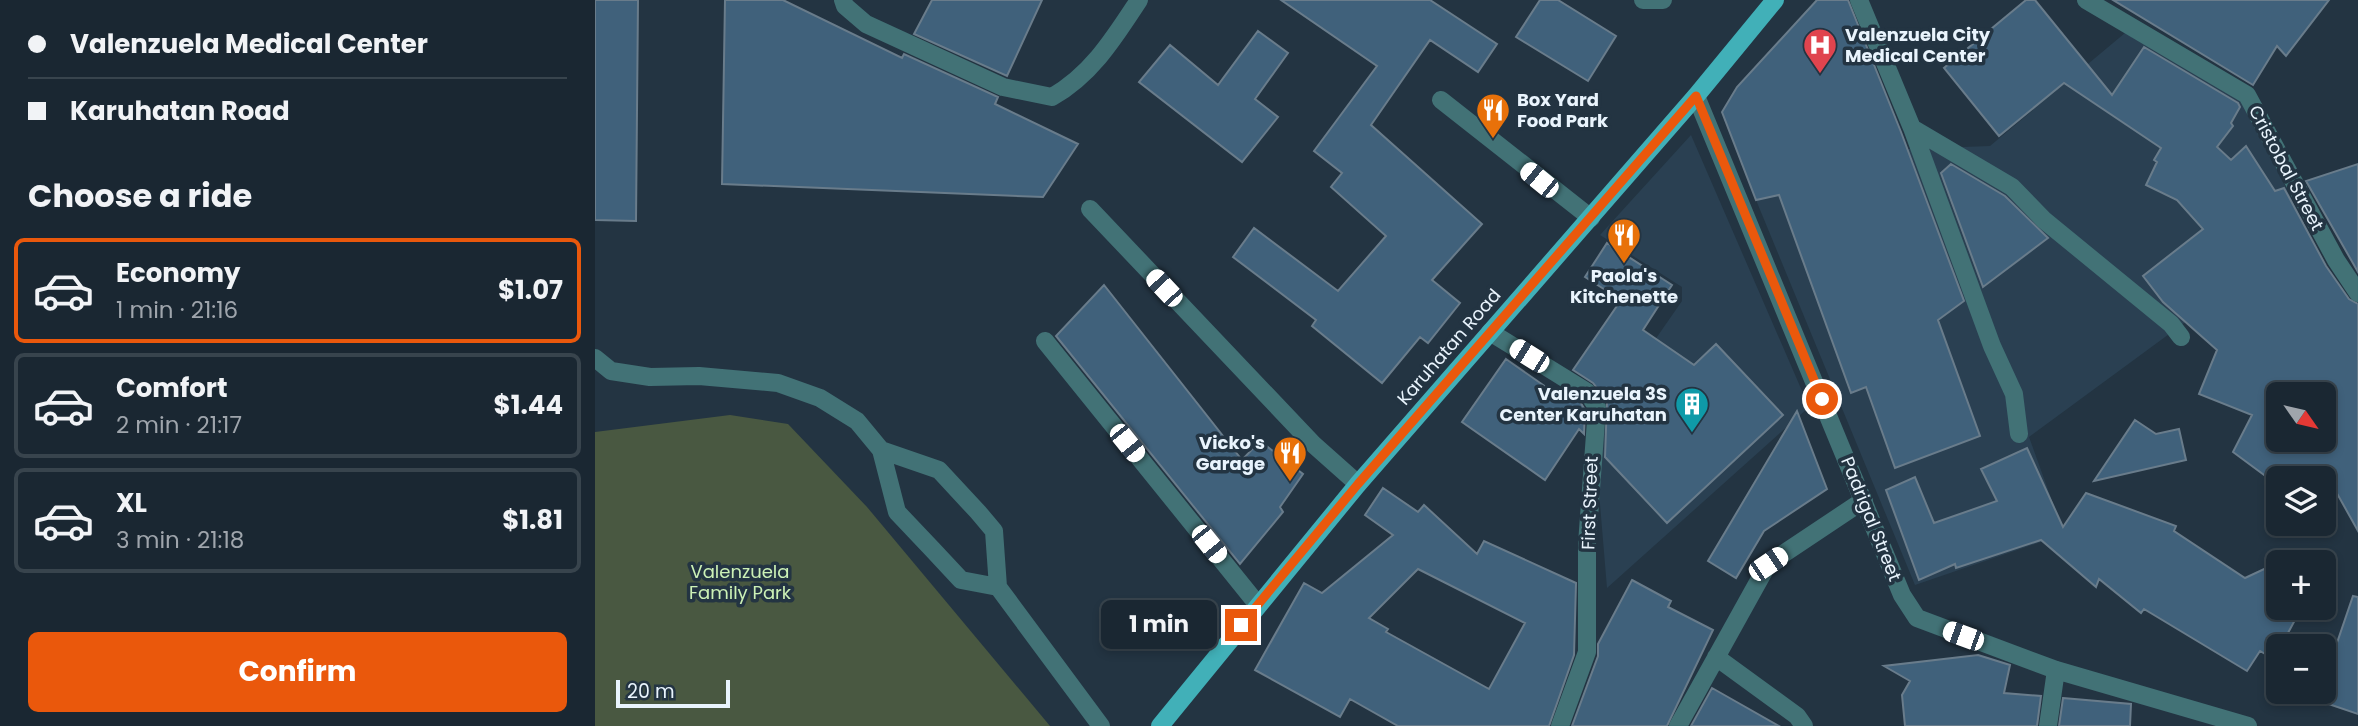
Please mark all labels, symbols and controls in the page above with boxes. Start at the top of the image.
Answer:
place label: Valenzuela City Medical Center [1845,22,1991,68]
text: Valenzuela Medical Center [70,26,428,62]
hospital icon: Valenzuela City Medical Center [1801,26,1839,75]
place label: Box Yard Food Park [1517,87,1609,133]
restaurant icon: Box Yard Food Park [1474,91,1512,140]
text: Karuhatan Road [70,93,290,129]
street label: Cristobal Street [2243,101,2330,235]
car [1517,159,1562,201]
text: Choose a ride [28,173,252,218]
restaurant icon: Paola's Kitchenette [1605,216,1643,265]
text: Economy [116,255,240,291]
icon: car [32,259,95,322]
place label: Paola's Kitchenette [1570,263,1678,309]
car [1142,265,1187,311]
text: $1.07 [498,272,563,308]
street label: Karuhatan Road [1391,283,1506,410]
text: 1 min · 21:16 [116,294,238,326]
car [1506,336,1553,376]
text: Comfort [116,370,228,406]
icon: car [32,374,95,437]
place label: Valenzuela 3S Center Karuhatan [1500,381,1667,427]
north arrow [2266,382,2336,452]
map controls [2266,382,2336,704]
route start [1806,383,1838,415]
building icon: Valenzuela 3S Center Karuhatan [1673,385,1711,434]
text: $1.44 [494,387,563,423]
text: 2 min · 21:17 [116,409,242,441]
car [1106,420,1149,466]
place label: Vicko's Garage [1196,430,1265,476]
restaurant icon: Vicko's Garage [1271,434,1309,483]
street label: Padrigal Street [1835,453,1908,585]
street label: First Street [1575,456,1604,550]
button: layers [2266,466,2336,536]
text: XL [116,485,147,521]
icon: car [32,489,95,552]
text: $1.81 [502,502,563,538]
car [1188,521,1231,567]
text: 3 min · 21:18 [116,524,244,556]
car [1745,544,1792,584]
button: + [2266,550,2336,620]
park label: Valenzuela Family Park [689,559,792,605]
callout: 1 min [1101,600,1217,650]
text: 1 min [1129,608,1189,640]
route end [1225,609,1257,641]
car [1940,619,1987,653]
button: Confirm [28,632,567,712]
button: − [2266,634,2336,704]
scale bar [616,677,730,709]
text: 20 m [627,678,675,705]

